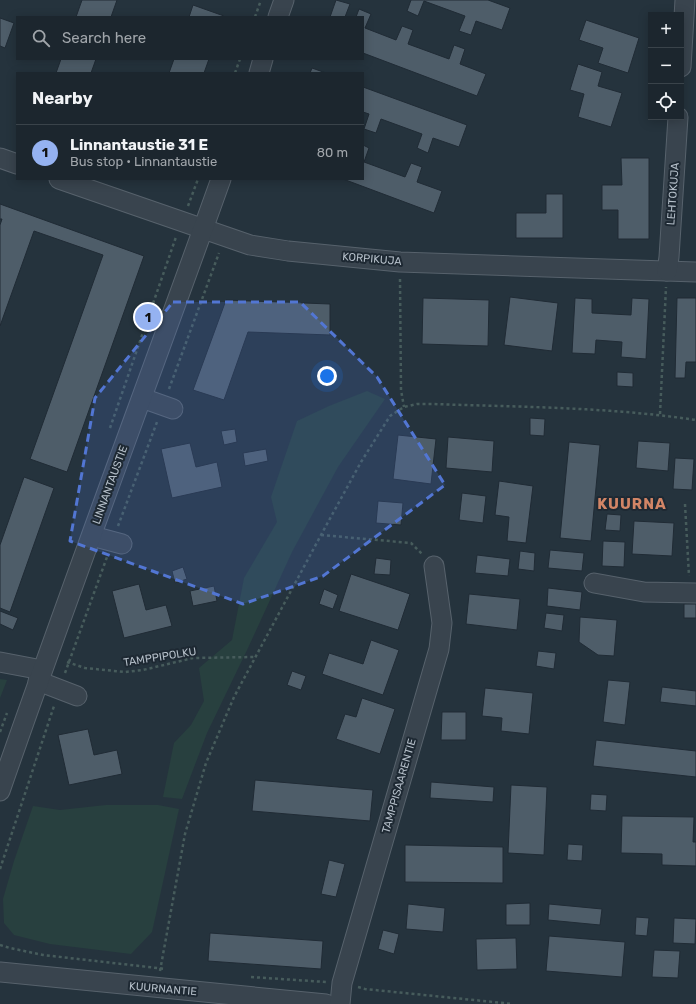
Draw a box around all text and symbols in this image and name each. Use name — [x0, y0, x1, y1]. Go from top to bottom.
map controls — [648, 12, 684, 120]
button: + — [648, 12, 684, 48]
search box — [16, 16, 364, 60]
icon: search — [30, 27, 52, 49]
text: Search here — [62, 29, 146, 47]
button: − — [648, 48, 684, 84]
button: locate — [648, 84, 684, 120]
text: Nearby — [32, 88, 93, 108]
text: Linnantaustie 31 E — [70, 136, 208, 154]
text: 1 — [42, 145, 48, 160]
text: 80 m — [317, 145, 348, 160]
text: Bus stop · Linnantaustie — [70, 154, 217, 169]
street label: LEHTOKUJA — [664, 162, 682, 226]
street label: KORPIKUJA — [342, 250, 403, 268]
pin: 1 — [135, 302, 161, 332]
your location — [317, 366, 337, 386]
street label: LINNANTAUSTIE — [90, 444, 130, 526]
district label: KUURNA — [597, 495, 667, 513]
street label: TAMPPIPOLKU — [123, 645, 197, 669]
street label: TAMPPISAARENTIE — [379, 737, 419, 835]
street label: KUURNANTIE — [129, 980, 198, 998]

